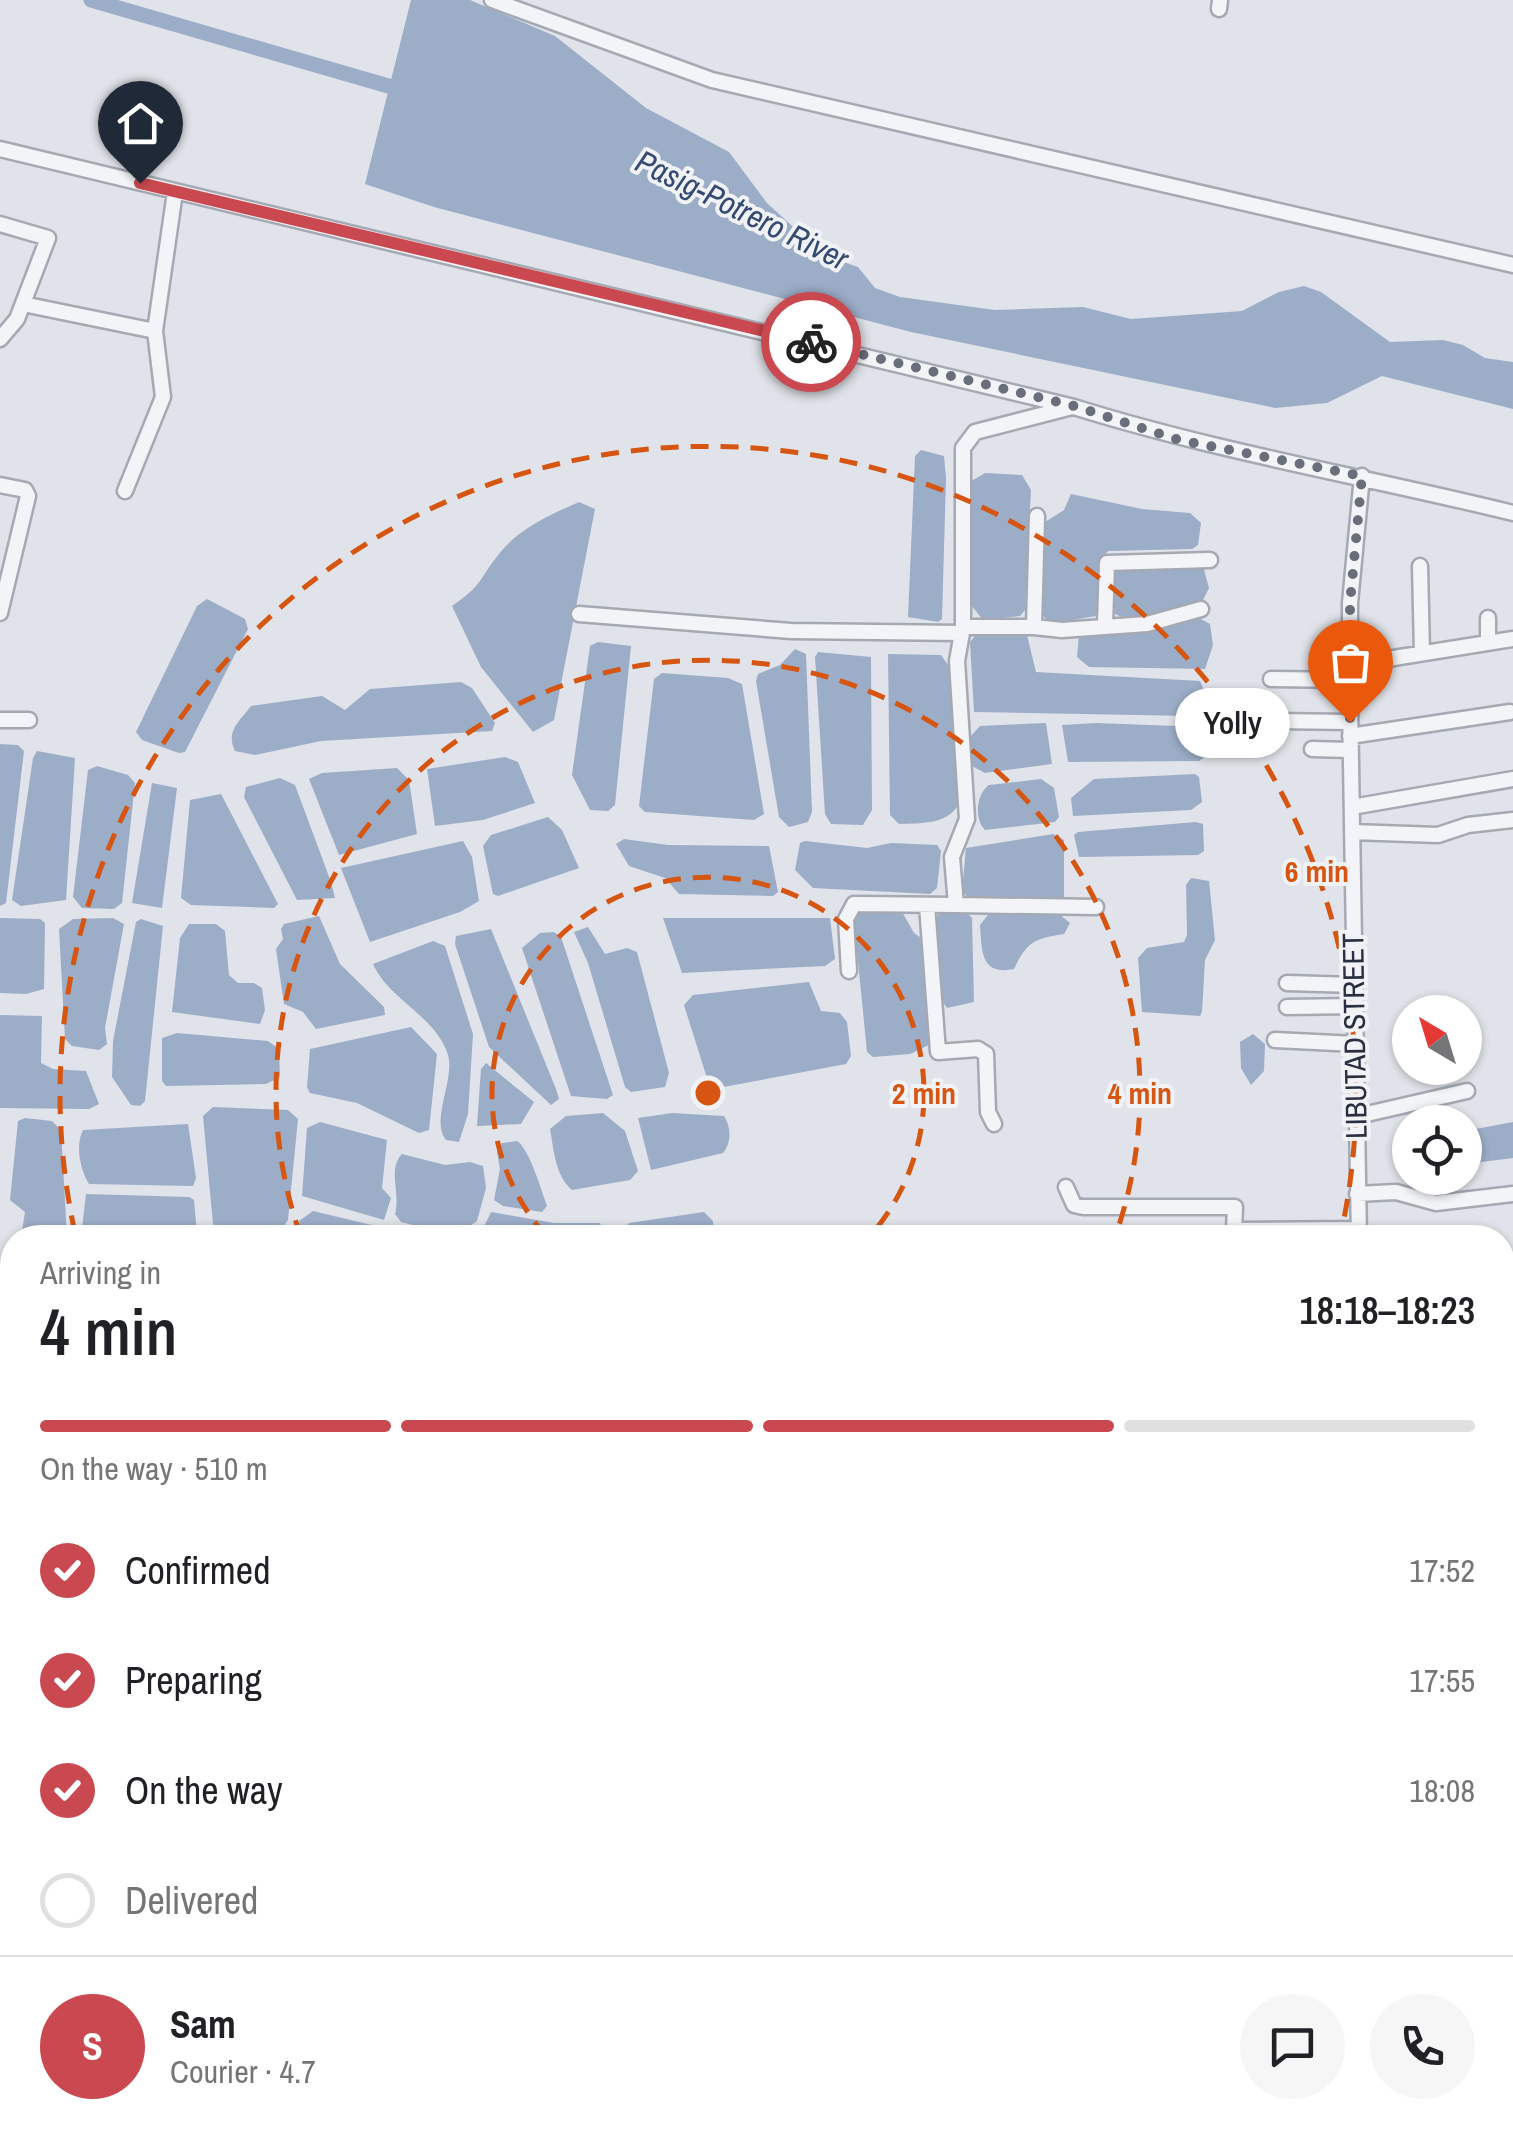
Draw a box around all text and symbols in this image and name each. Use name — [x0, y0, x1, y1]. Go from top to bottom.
pin — [98, 81, 183, 184]
icon: home — [113, 96, 168, 151]
water label: Pasig-Potrero River — [629, 139, 857, 280]
courier — [761, 292, 861, 392]
icon: bike — [784, 315, 839, 370]
pin — [1308, 620, 1393, 723]
icon: bag — [1323, 635, 1378, 690]
callout: Yolly — [1175, 687, 1290, 757]
text: Yolly — [1203, 701, 1262, 744]
text: 6 min — [1285, 851, 1349, 891]
street label: LIBUTAD STREET — [1332, 933, 1376, 1139]
north arrow — [1392, 995, 1482, 1085]
map controls — [1392, 995, 1482, 1195]
text: 2 min — [892, 1073, 956, 1113]
text: 4 min — [1108, 1073, 1172, 1113]
centre of rings — [690, 1075, 726, 1111]
button: locate — [1392, 1105, 1482, 1195]
text: Arriving in — [40, 1251, 161, 1294]
text: 18:18–18:23 — [1299, 1285, 1475, 1336]
text: 4 min — [40, 1288, 177, 1375]
text: On the way · 510 m — [40, 1447, 268, 1490]
icon: check — [40, 1543, 95, 1598]
text: Confirmed — [125, 1545, 270, 1596]
text: 17:52 — [1409, 1549, 1475, 1592]
icon: check — [40, 1653, 95, 1708]
text: Preparing — [125, 1655, 262, 1706]
text: 17:55 — [1409, 1659, 1475, 1702]
icon: check — [40, 1763, 95, 1818]
text: On the way — [125, 1765, 283, 1816]
text: 18:08 — [1409, 1769, 1475, 1812]
text: Delivered — [125, 1875, 258, 1926]
button: chat — [1240, 1994, 1345, 2099]
button: phone — [1370, 1994, 1475, 2099]
text: Sam — [170, 1999, 236, 2050]
text: S — [82, 2021, 103, 2072]
text: Courier · 4.7 — [170, 2050, 316, 2093]

